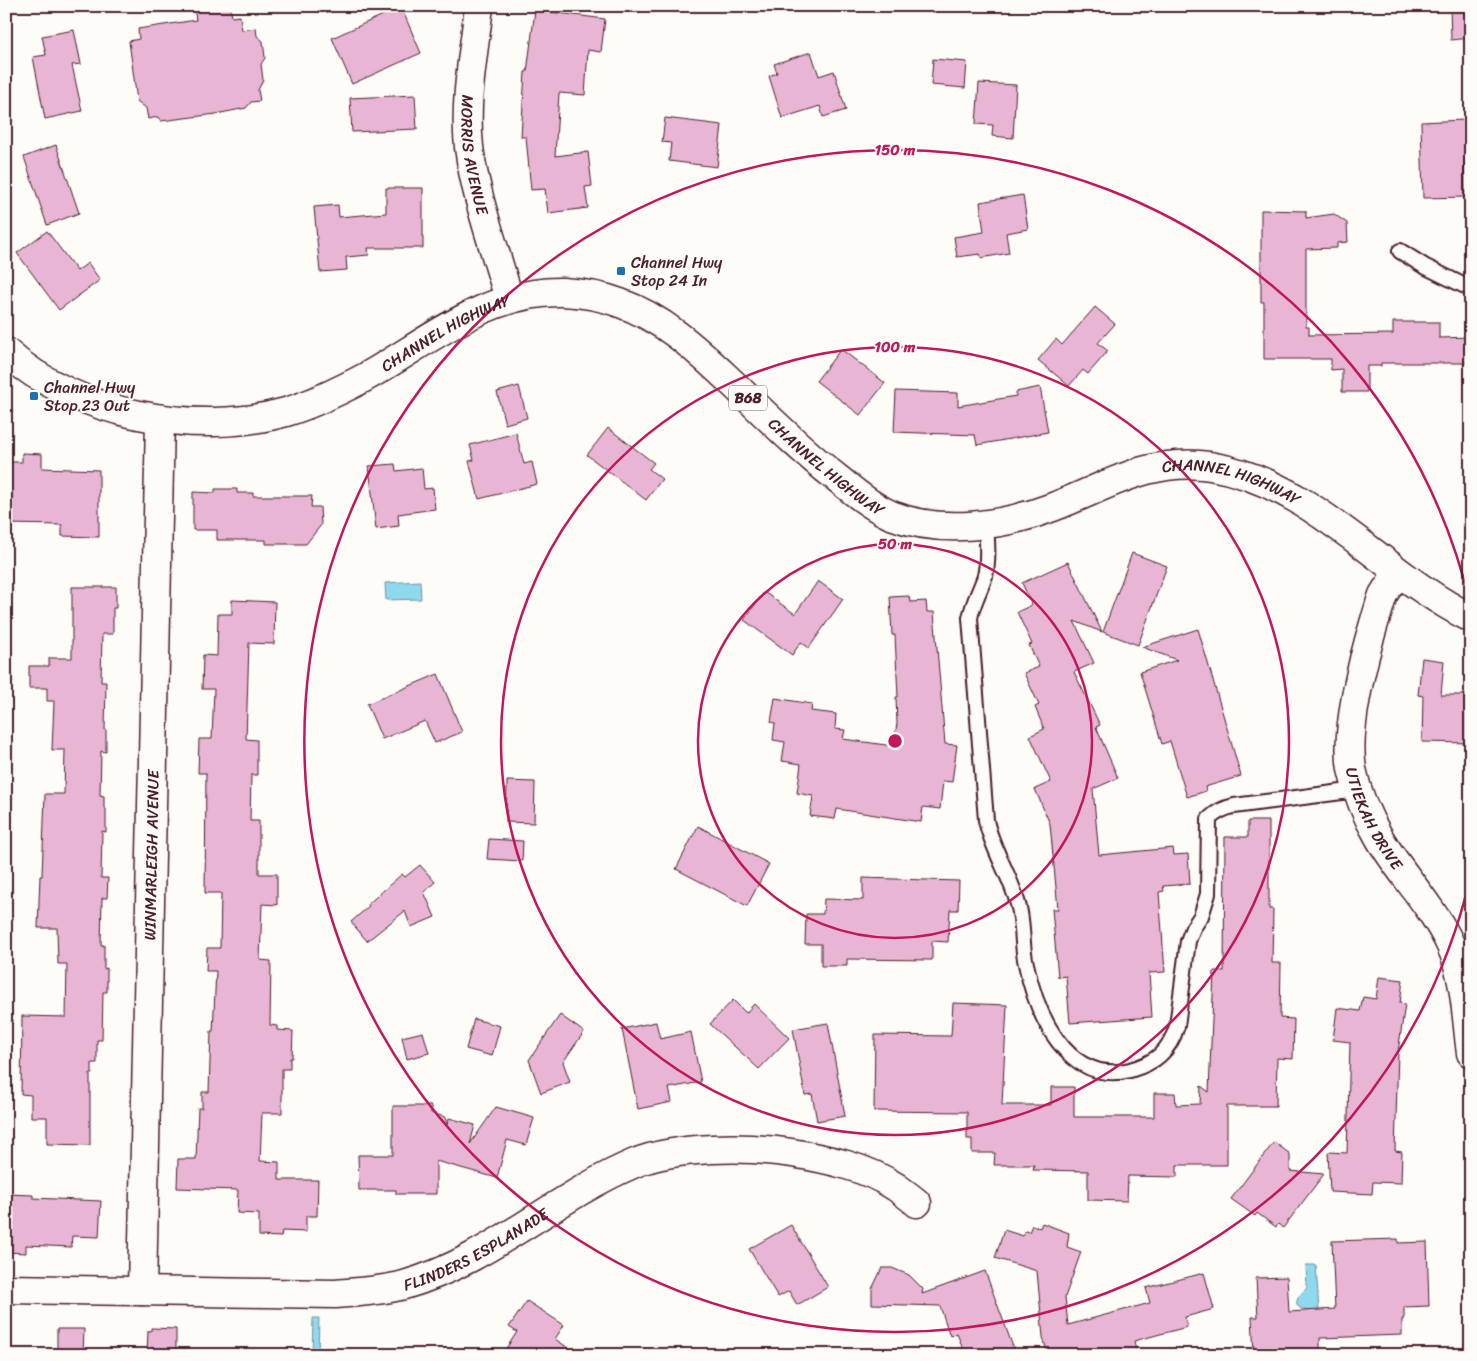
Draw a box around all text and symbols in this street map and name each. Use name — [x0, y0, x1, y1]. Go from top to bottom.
street label: MORRIS AVENUE — [453, 94, 498, 219]
text: 150 m — [875, 137, 916, 163]
place label: Channel Hwy Stop 24 In — [631, 248, 723, 295]
marker: Channel Hwy Stop 24 In — [615, 265, 627, 277]
street label: CHANNEL HIGHWAY — [375, 285, 515, 380]
text: 100 m — [875, 334, 916, 360]
place label: Channel Hwy Stop 23 Out — [44, 373, 136, 420]
road number: B68 — [729, 386, 767, 410]
marker: Channel Hwy Stop 23 Out — [28, 390, 40, 402]
street label: CHANNEL HIGHWAY — [761, 410, 891, 524]
street label: CHANNEL HIGHWAY — [1160, 450, 1307, 513]
text: 50 m — [878, 531, 913, 557]
centre of rings — [886, 732, 904, 750]
street label: UTIEKAH DRIVE — [1337, 764, 1412, 877]
street label: WINMARLEIGH AVENUE — [135, 768, 167, 941]
street label: FLINDERS ESPLANADE — [400, 1199, 555, 1299]

